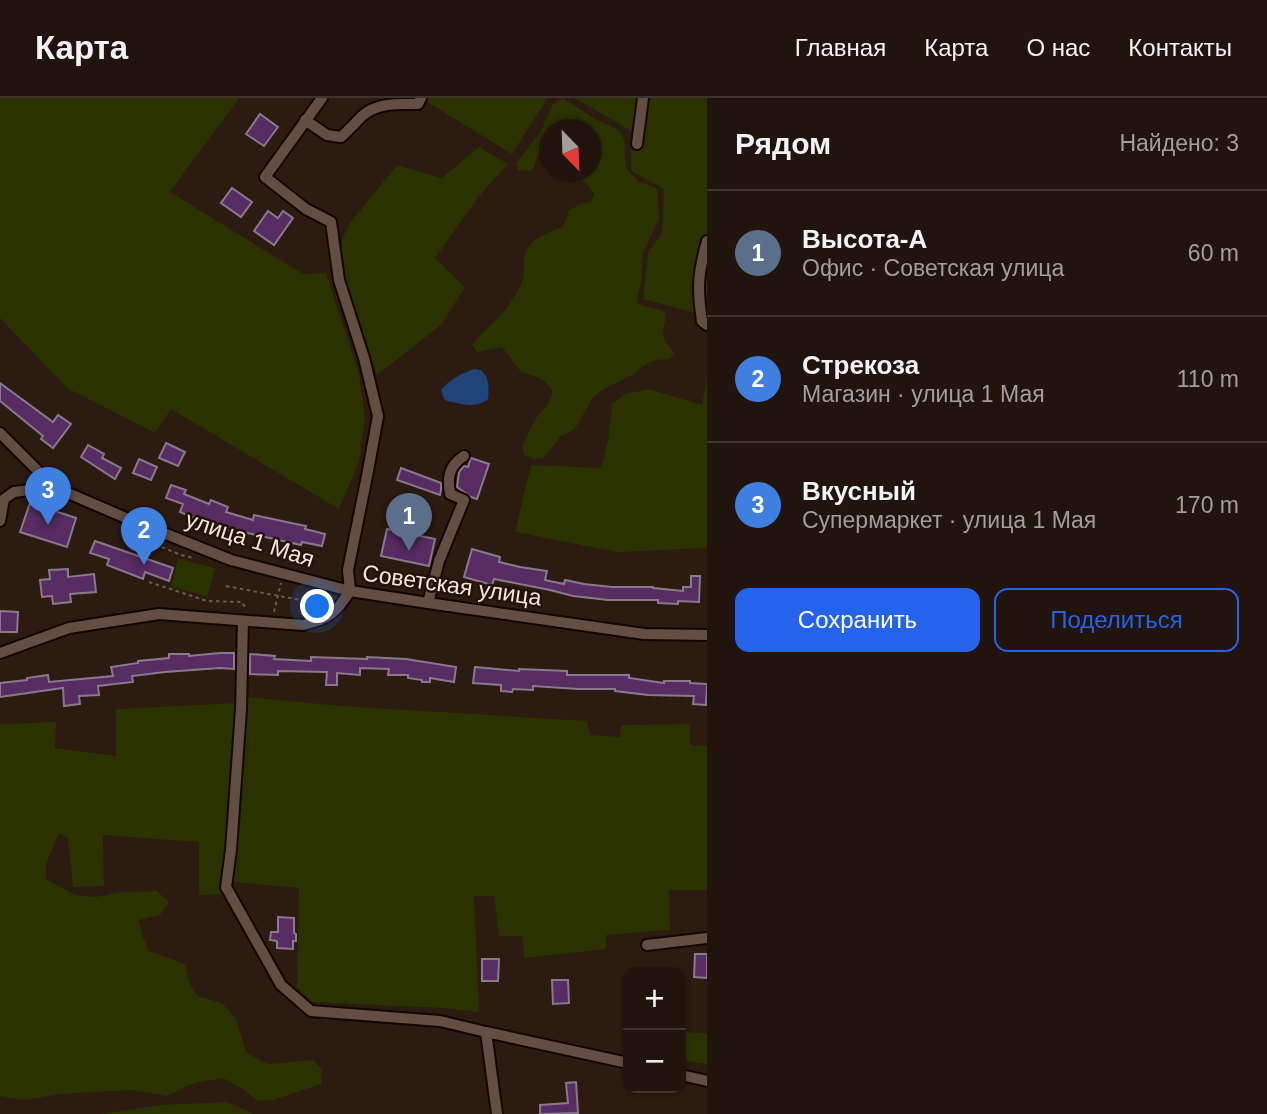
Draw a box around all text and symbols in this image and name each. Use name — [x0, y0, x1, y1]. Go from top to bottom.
text: Карта — [35, 29, 128, 66]
text: Главная — [795, 34, 886, 61]
text: Карта — [924, 34, 988, 61]
text: О нас — [1026, 34, 1090, 61]
text: Контакты — [1128, 34, 1232, 61]
north arrow — [539, 119, 602, 182]
text: Рядом — [735, 127, 831, 160]
text: Найдено: 3 — [1119, 130, 1239, 156]
text: Высота-А — [802, 224, 927, 254]
text: 1 — [752, 240, 764, 266]
text: 60 m — [1188, 240, 1239, 266]
text: Офис · Советская улица — [802, 255, 1064, 281]
text: Стрекоза — [802, 350, 919, 380]
text: 2 — [752, 366, 764, 392]
text: 110 m — [1177, 366, 1239, 392]
text: Магазин · улица 1 Мая — [802, 381, 1045, 407]
pin: 3 — [25, 467, 71, 525]
text: Вкусный — [802, 476, 916, 506]
text: 3 — [752, 492, 764, 518]
text: 170 m — [1175, 492, 1239, 518]
pin: 1 — [386, 493, 432, 551]
street label: улица 1 Мая — [183, 506, 317, 572]
pin: 2 — [121, 507, 167, 565]
text: Супермаркет · улица 1 Мая — [802, 507, 1096, 533]
street label: Советская улица — [361, 560, 543, 610]
button: Сохранить — [735, 588, 980, 652]
button: Поделиться — [994, 588, 1239, 652]
your location — [300, 589, 334, 623]
map controls — [623, 967, 686, 1093]
button: + — [623, 967, 686, 1030]
button: − — [623, 1030, 686, 1093]

